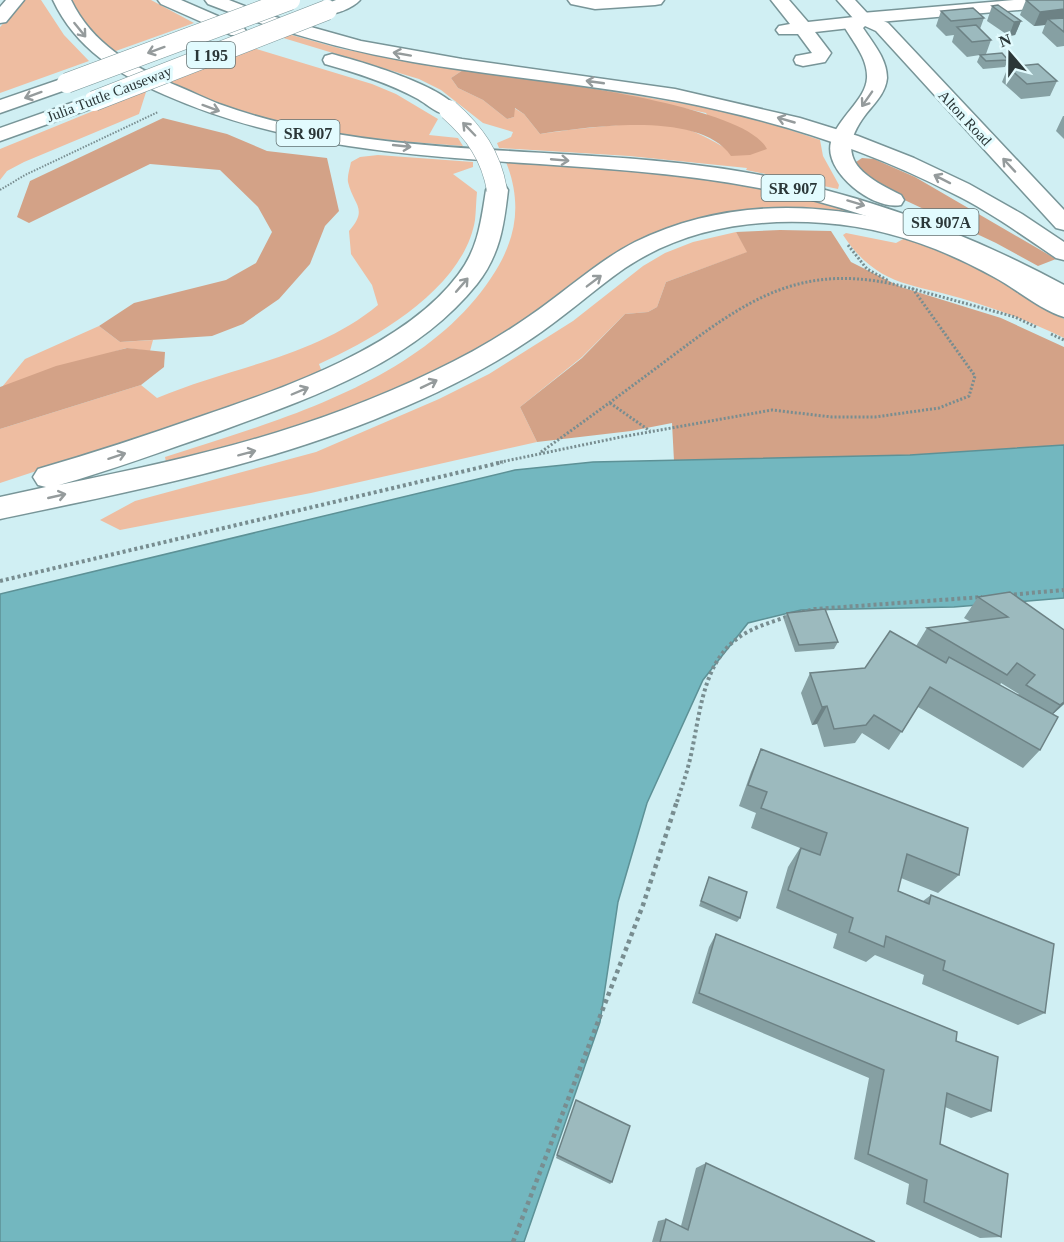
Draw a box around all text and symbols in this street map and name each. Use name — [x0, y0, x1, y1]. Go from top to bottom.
one-way arrow — [74, 22, 87, 38]
north arrow — [980, 24, 1040, 84]
text: N — [997, 30, 1014, 50]
road number: I 195 — [187, 42, 235, 68]
one-way arrow — [148, 45, 166, 56]
one-way arrow — [393, 49, 412, 60]
street label: Julia Tuttle Causeway — [44, 63, 174, 125]
one-way arrow — [586, 77, 605, 88]
street label: Alton Road — [935, 87, 995, 149]
one-way arrow — [24, 90, 43, 101]
one-way arrow — [861, 90, 873, 106]
one-way arrow — [201, 104, 220, 115]
one-way arrow — [777, 114, 796, 125]
road number: SR 907 — [276, 120, 340, 146]
one-way arrow — [461, 121, 476, 136]
one-way arrow — [391, 141, 411, 152]
one-way arrow — [550, 155, 570, 166]
one-way arrow — [1002, 158, 1016, 173]
one-way arrow — [934, 173, 952, 184]
road number: SR 907 — [762, 175, 824, 201]
one-way arrow — [846, 198, 865, 209]
road number: SR 907A — [904, 209, 978, 235]
one-way arrow — [586, 274, 602, 287]
one-way arrow — [455, 278, 469, 293]
one-way arrow — [420, 378, 438, 389]
one-way arrow — [291, 385, 309, 396]
one-way arrow — [237, 446, 256, 458]
one-way arrow — [107, 450, 126, 461]
one-way arrow — [47, 489, 66, 501]

